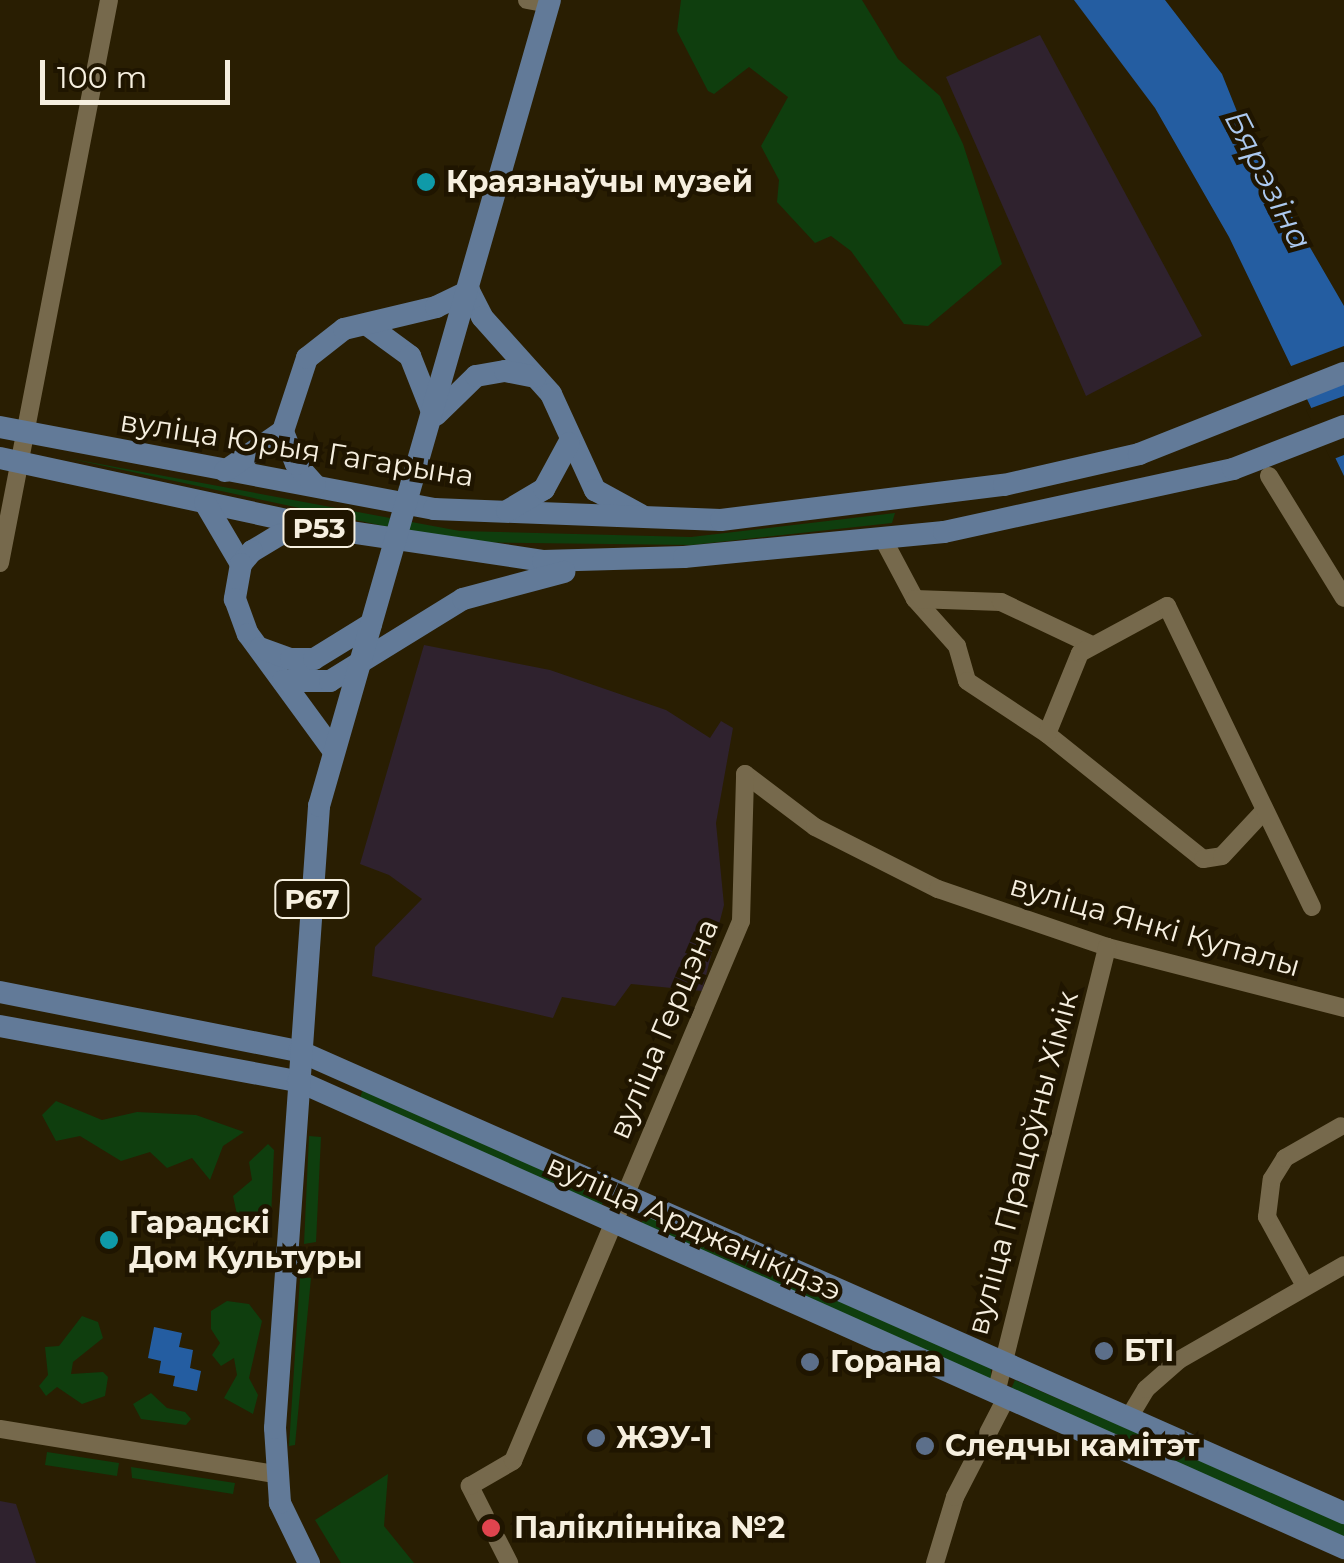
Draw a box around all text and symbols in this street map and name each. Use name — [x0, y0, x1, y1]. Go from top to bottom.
scale bar — [45, 40, 235, 102]
text: 100 m — [57, 59, 147, 96]
water label: Бярэзіна — [1216, 104, 1320, 256]
place label: Краязнаўчы музей — [446, 164, 753, 200]
marker: Краязнаўчы музей — [415, 171, 437, 193]
street label: вуліца Юрыя Гагарына — [118, 403, 476, 495]
road number: Р53 — [282, 505, 356, 551]
street label: вуліца Янкі Купалы — [1006, 867, 1304, 985]
road number: Р67 — [272, 876, 352, 922]
street label: вуліца Герцэна — [601, 914, 727, 1144]
street label: вуліца Працоўны Хімік — [960, 987, 1086, 1339]
street label: вуліца Арджанікідзэ — [541, 1147, 847, 1309]
place label: Гарадскі Дом Культуры — [129, 1205, 362, 1276]
marker: Гарадскі Дом Культуры — [98, 1229, 120, 1251]
place label: БТІ — [1124, 1333, 1174, 1369]
marker: БТІ — [1093, 1340, 1115, 1362]
place label: Горана — [830, 1344, 942, 1380]
marker: Горана — [799, 1351, 821, 1373]
place label: ЖЭУ-1 — [616, 1420, 712, 1456]
marker: ЖЭУ-1 — [585, 1427, 607, 1449]
place label: Следчы камітэт — [945, 1428, 1200, 1464]
marker: Следчы камітэт — [914, 1435, 936, 1457]
place label: Паліклінніка №2 — [514, 1510, 785, 1546]
marker: Паліклінніка №2 — [478, 1515, 504, 1541]

